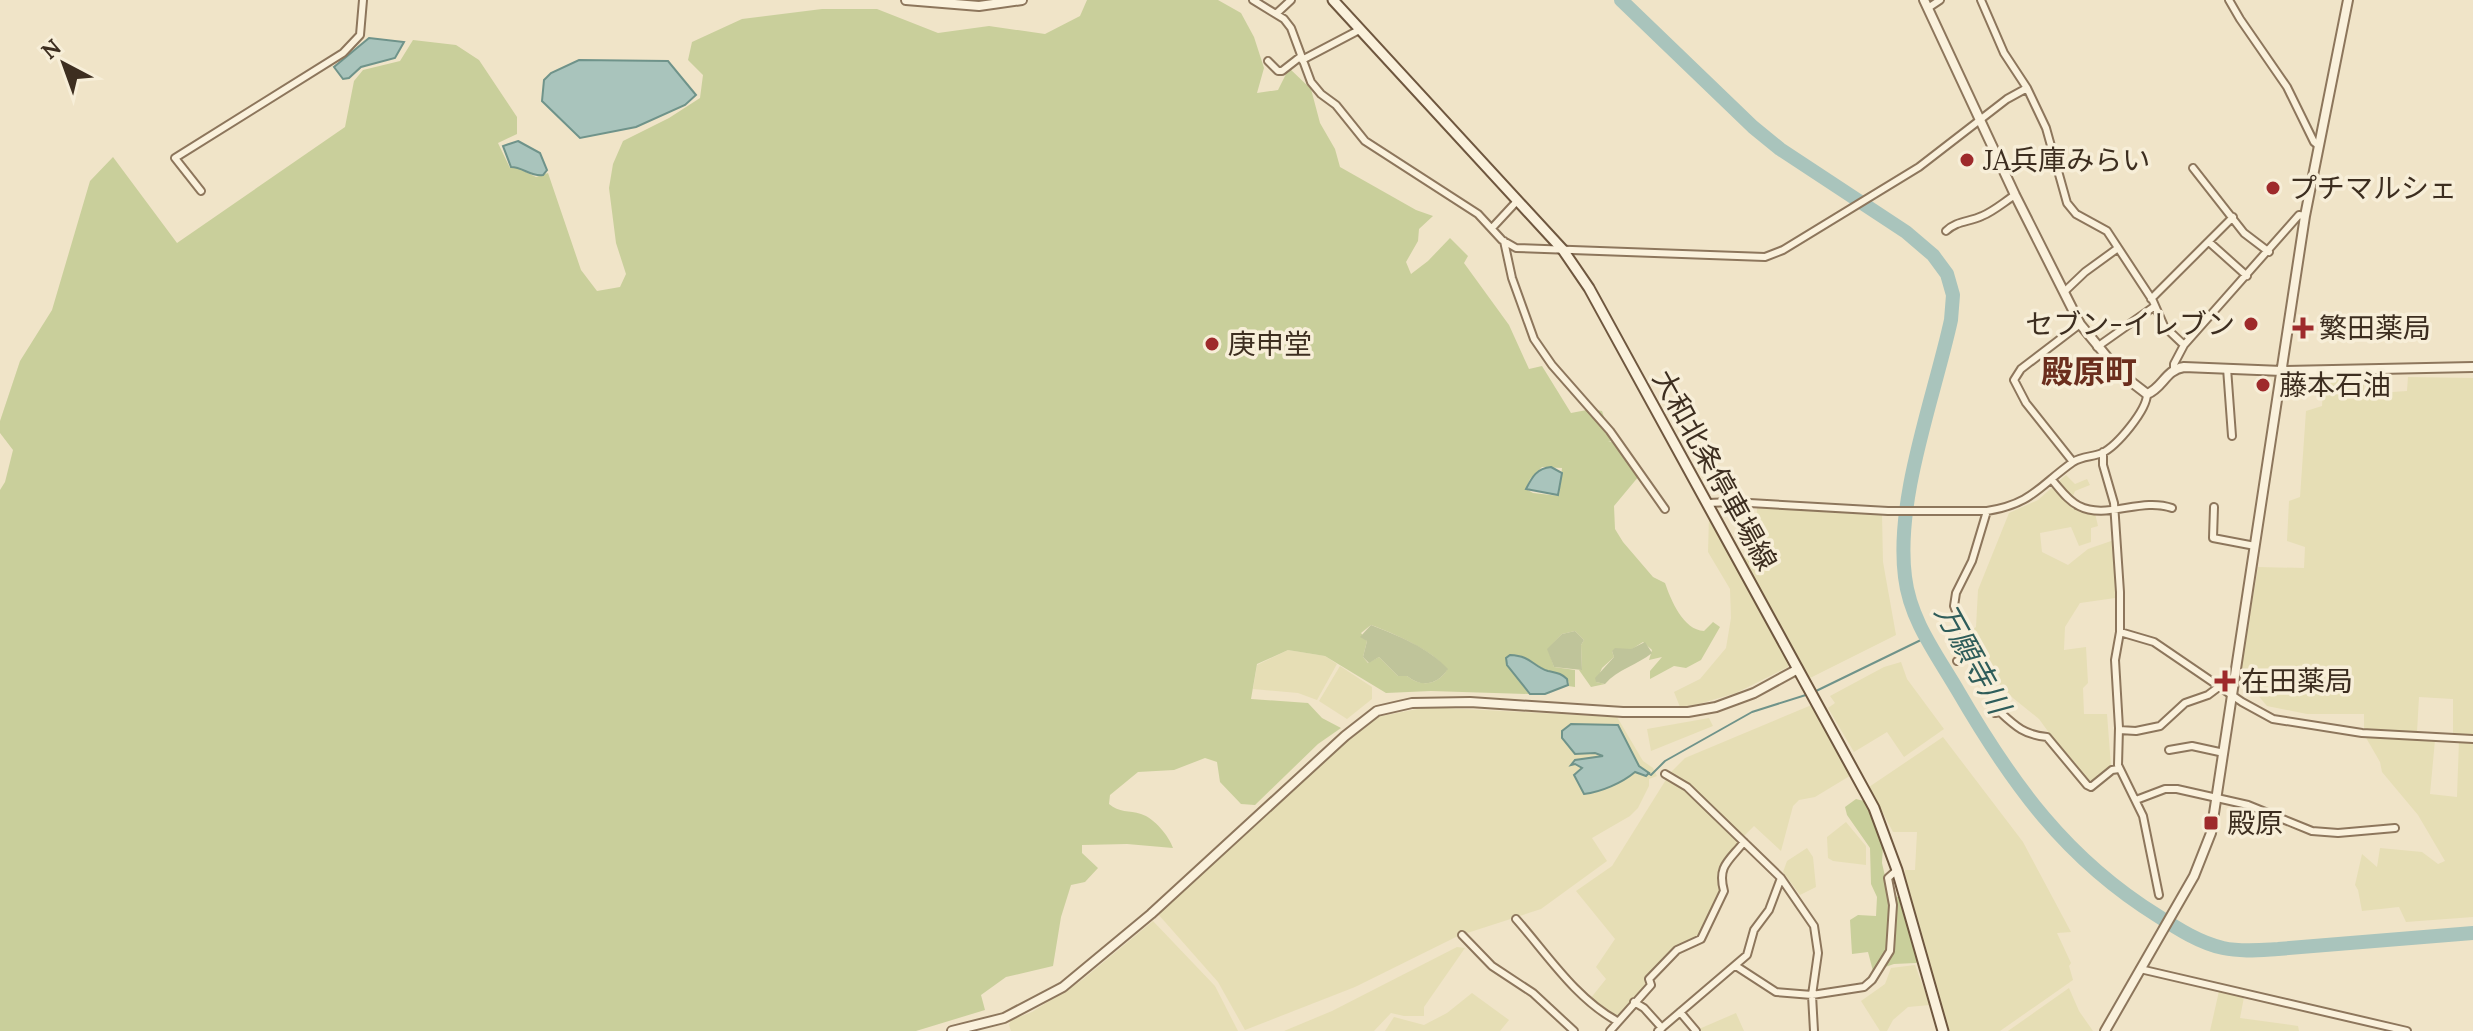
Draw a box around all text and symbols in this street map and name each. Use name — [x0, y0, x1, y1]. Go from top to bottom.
north arrow — [24, 24, 104, 104]
text: N — [35, 33, 66, 65]
place label: JA兵庫みらい — [1982, 142, 2150, 178]
marker: JA兵庫みらい — [1958, 151, 1976, 169]
place label: プチマルシェ — [2289, 170, 2457, 206]
marker: プチマルシェ — [2264, 179, 2282, 197]
place label: セブン-イレブン — [2025, 306, 2235, 342]
place label: 繁田薬局 — [2319, 310, 2431, 346]
marker: セブン-イレブン — [2242, 315, 2260, 333]
marker: 繁田薬局 — [2294, 319, 2312, 337]
place label: 庚申堂 — [1228, 326, 1312, 362]
marker: 庚申堂 — [1203, 335, 1221, 353]
district label: 殿原町 — [2041, 351, 2137, 392]
street label: 大和北条停車場線 — [1645, 363, 1785, 577]
place label: 藤本石油 — [2279, 367, 2391, 403]
marker: 藤本石油 — [2254, 376, 2272, 394]
water label: 万願寺川 — [1927, 597, 2020, 723]
place label: 在田薬局 — [2241, 663, 2353, 699]
marker: 在田薬局 — [2216, 672, 2234, 690]
place label: 殿原 — [2227, 805, 2283, 841]
marker: 殿原 — [2202, 814, 2220, 832]

